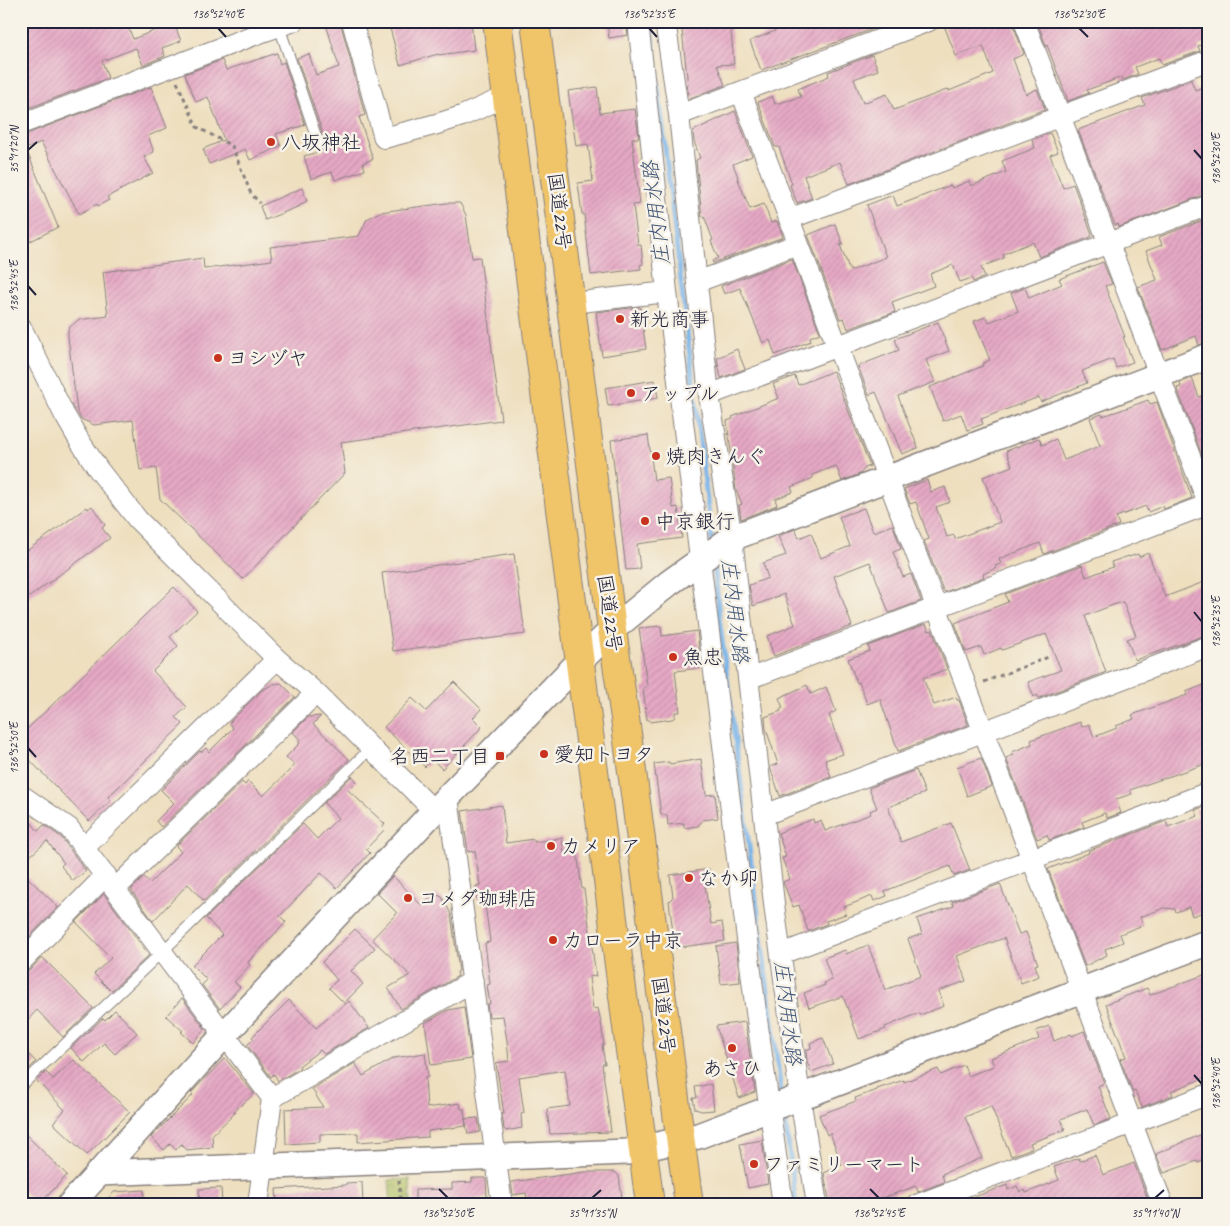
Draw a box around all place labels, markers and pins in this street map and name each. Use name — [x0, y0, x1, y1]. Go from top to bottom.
place label: 八坂神社 — [281, 130, 361, 155]
marker: 八坂神社 — [265, 136, 277, 148]
place label: 新光商事 — [630, 307, 710, 332]
marker: 新光商事 — [614, 313, 626, 325]
place label: ヨシヅヤ — [228, 346, 308, 371]
marker: ヨシヅヤ — [212, 352, 224, 364]
place label: アップル — [641, 381, 720, 406]
marker: アップル — [625, 387, 637, 399]
place label: 焼肉きんぐ — [666, 444, 766, 469]
marker: 焼肉きんぐ — [650, 450, 662, 462]
place label: 中京銀行 — [655, 509, 735, 534]
marker: 中京銀行 — [639, 515, 651, 527]
place label: 魚忠 — [683, 645, 723, 670]
marker: 魚忠 — [667, 651, 679, 663]
place label: 愛知トヨタ — [554, 742, 654, 767]
place label: 名西二丁目 — [390, 744, 490, 769]
marker: 愛知トヨタ — [538, 748, 550, 760]
marker: 名西二丁目 — [494, 750, 506, 762]
place label: カメリア — [561, 834, 641, 859]
marker: カメリア — [545, 840, 557, 852]
place label: なか卯 — [699, 866, 759, 891]
marker: なか卯 — [683, 872, 695, 884]
place label: コメダ珈琲店 — [418, 886, 538, 911]
marker: コメダ珈琲店 — [402, 892, 414, 904]
place label: カローラ中京 — [563, 928, 683, 953]
marker: カローラ中京 — [547, 934, 559, 946]
marker: あさひ — [726, 1042, 738, 1054]
place label: あさひ — [703, 1056, 761, 1081]
place label: ファミリーマート — [764, 1152, 924, 1177]
marker: ファミリーマート — [748, 1158, 760, 1170]

